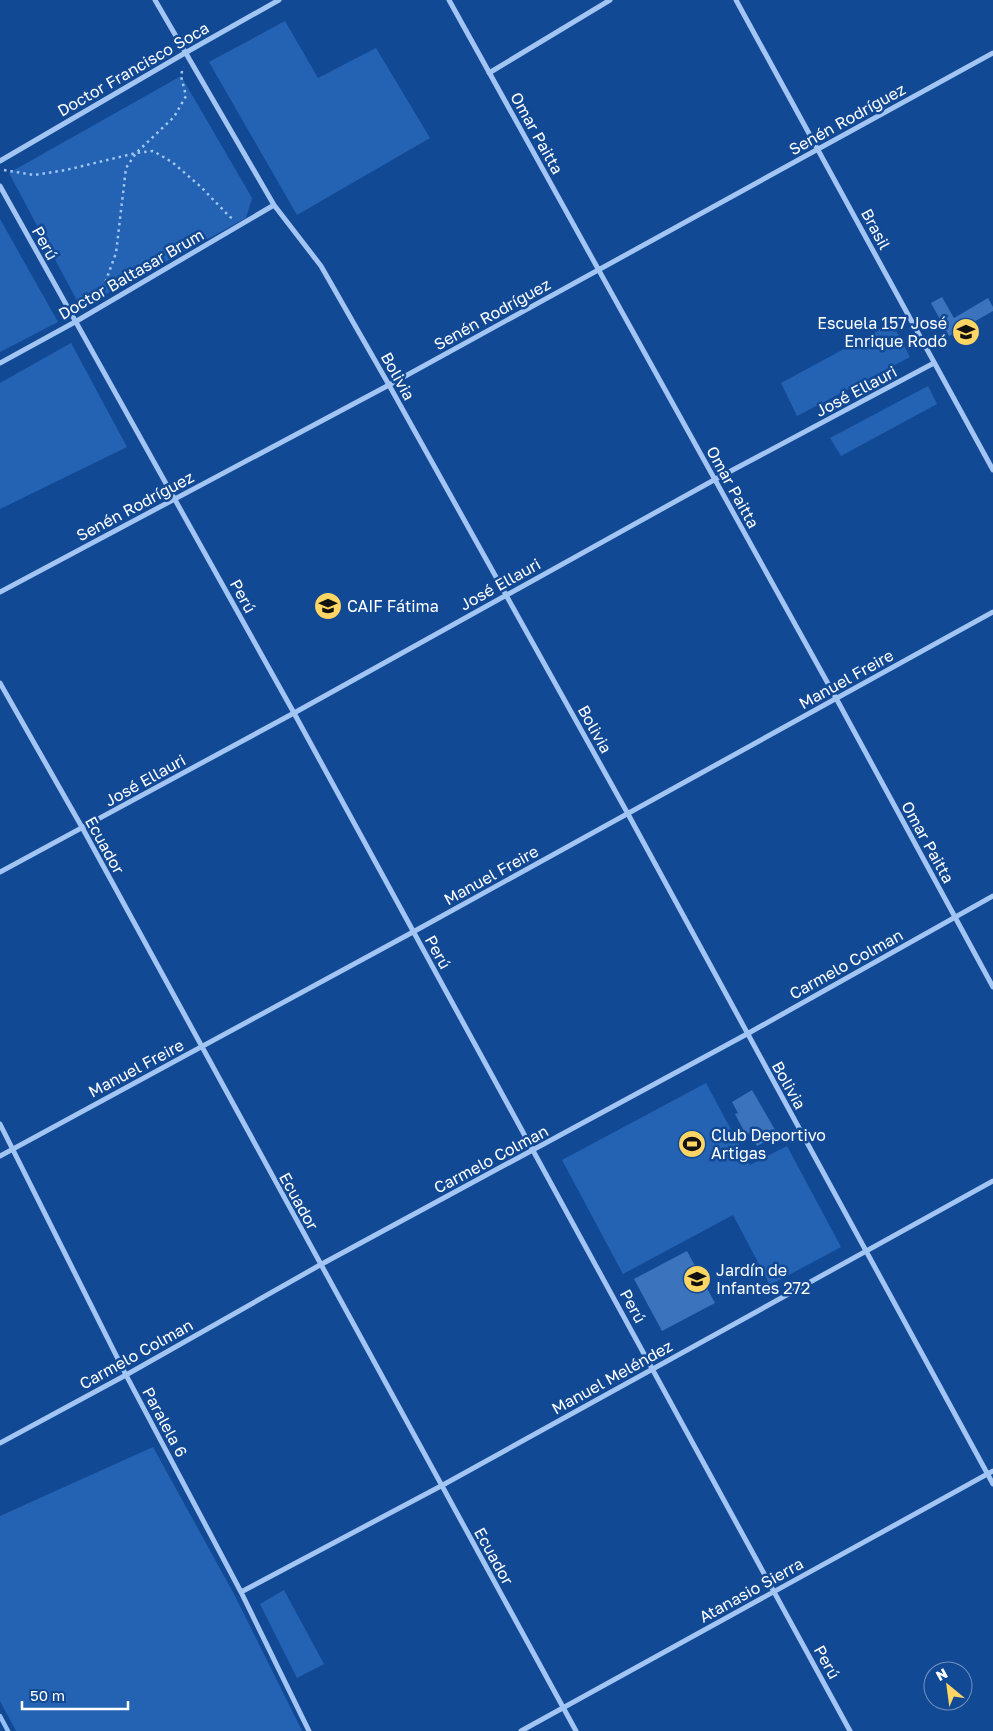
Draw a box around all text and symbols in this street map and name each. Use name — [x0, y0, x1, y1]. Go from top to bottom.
street label: Doctor Francisco Soca — [54, 17, 212, 121]
street label: Senén Rodríguez — [785, 79, 909, 159]
street label: Omar Paitta — [506, 89, 568, 177]
street label: Brasil — [857, 205, 895, 253]
street label: Perú — [28, 223, 62, 263]
street label: Doctor Baltasar Brum — [55, 224, 207, 324]
street label: Senén Rodríguez — [430, 274, 554, 354]
place label: Escuela 157 José Enrique Rodó — [817, 313, 947, 351]
school or university icon: Escuela 157 José Enrique Rodó — [951, 317, 981, 347]
street label: Bolivia — [377, 348, 419, 404]
street label: José Ellauri — [812, 361, 900, 421]
street label: Omar Paitta — [702, 443, 764, 531]
street label: Senén Rodríguez — [73, 467, 197, 545]
street label: José Ellauri — [456, 554, 544, 614]
street label: Perú — [226, 576, 260, 616]
school or university icon: CAIF Fátima — [313, 591, 343, 621]
place label: CAIF Fátima — [347, 596, 439, 616]
street label: Manuel Freire — [795, 645, 897, 713]
street label: Bolivia — [574, 701, 616, 757]
street label: José Ellauri — [101, 750, 189, 810]
street label: Omar Paitta — [897, 798, 959, 886]
street label: Ecuador — [81, 813, 129, 877]
street label: Manuel Freire — [440, 841, 542, 909]
street label: Carmelo Colman — [786, 925, 906, 1003]
street label: Perú — [421, 932, 455, 972]
street label: Manuel Freire — [85, 1034, 187, 1102]
street label: Bolivia — [768, 1057, 810, 1113]
street label: Carmelo Colman — [430, 1120, 552, 1198]
place label: Club Deportivo Artigas — [711, 1125, 826, 1163]
sports icon: Club Deportivo Artigas — [677, 1129, 707, 1159]
street label: Ecuador — [275, 1169, 323, 1233]
place label: Jardín de Infantes 272 — [716, 1260, 810, 1298]
school or university icon: Jardín de Infantes 272 — [682, 1264, 712, 1294]
street label: Perú — [616, 1286, 650, 1326]
street label: Carmelo Colman — [76, 1315, 196, 1393]
street label: Manuel Meléndez — [548, 1335, 676, 1419]
street label: Paralela 6 — [138, 1384, 192, 1460]
street label: Ecuador — [470, 1524, 518, 1588]
street label: Atanasio Sierra — [695, 1553, 807, 1627]
street label: Perú — [810, 1642, 844, 1682]
north arrow — [923, 1661, 973, 1711]
text: N — [933, 1664, 950, 1684]
scale bar — [22, 1678, 129, 1710]
text: 50 m — [30, 1686, 65, 1704]

